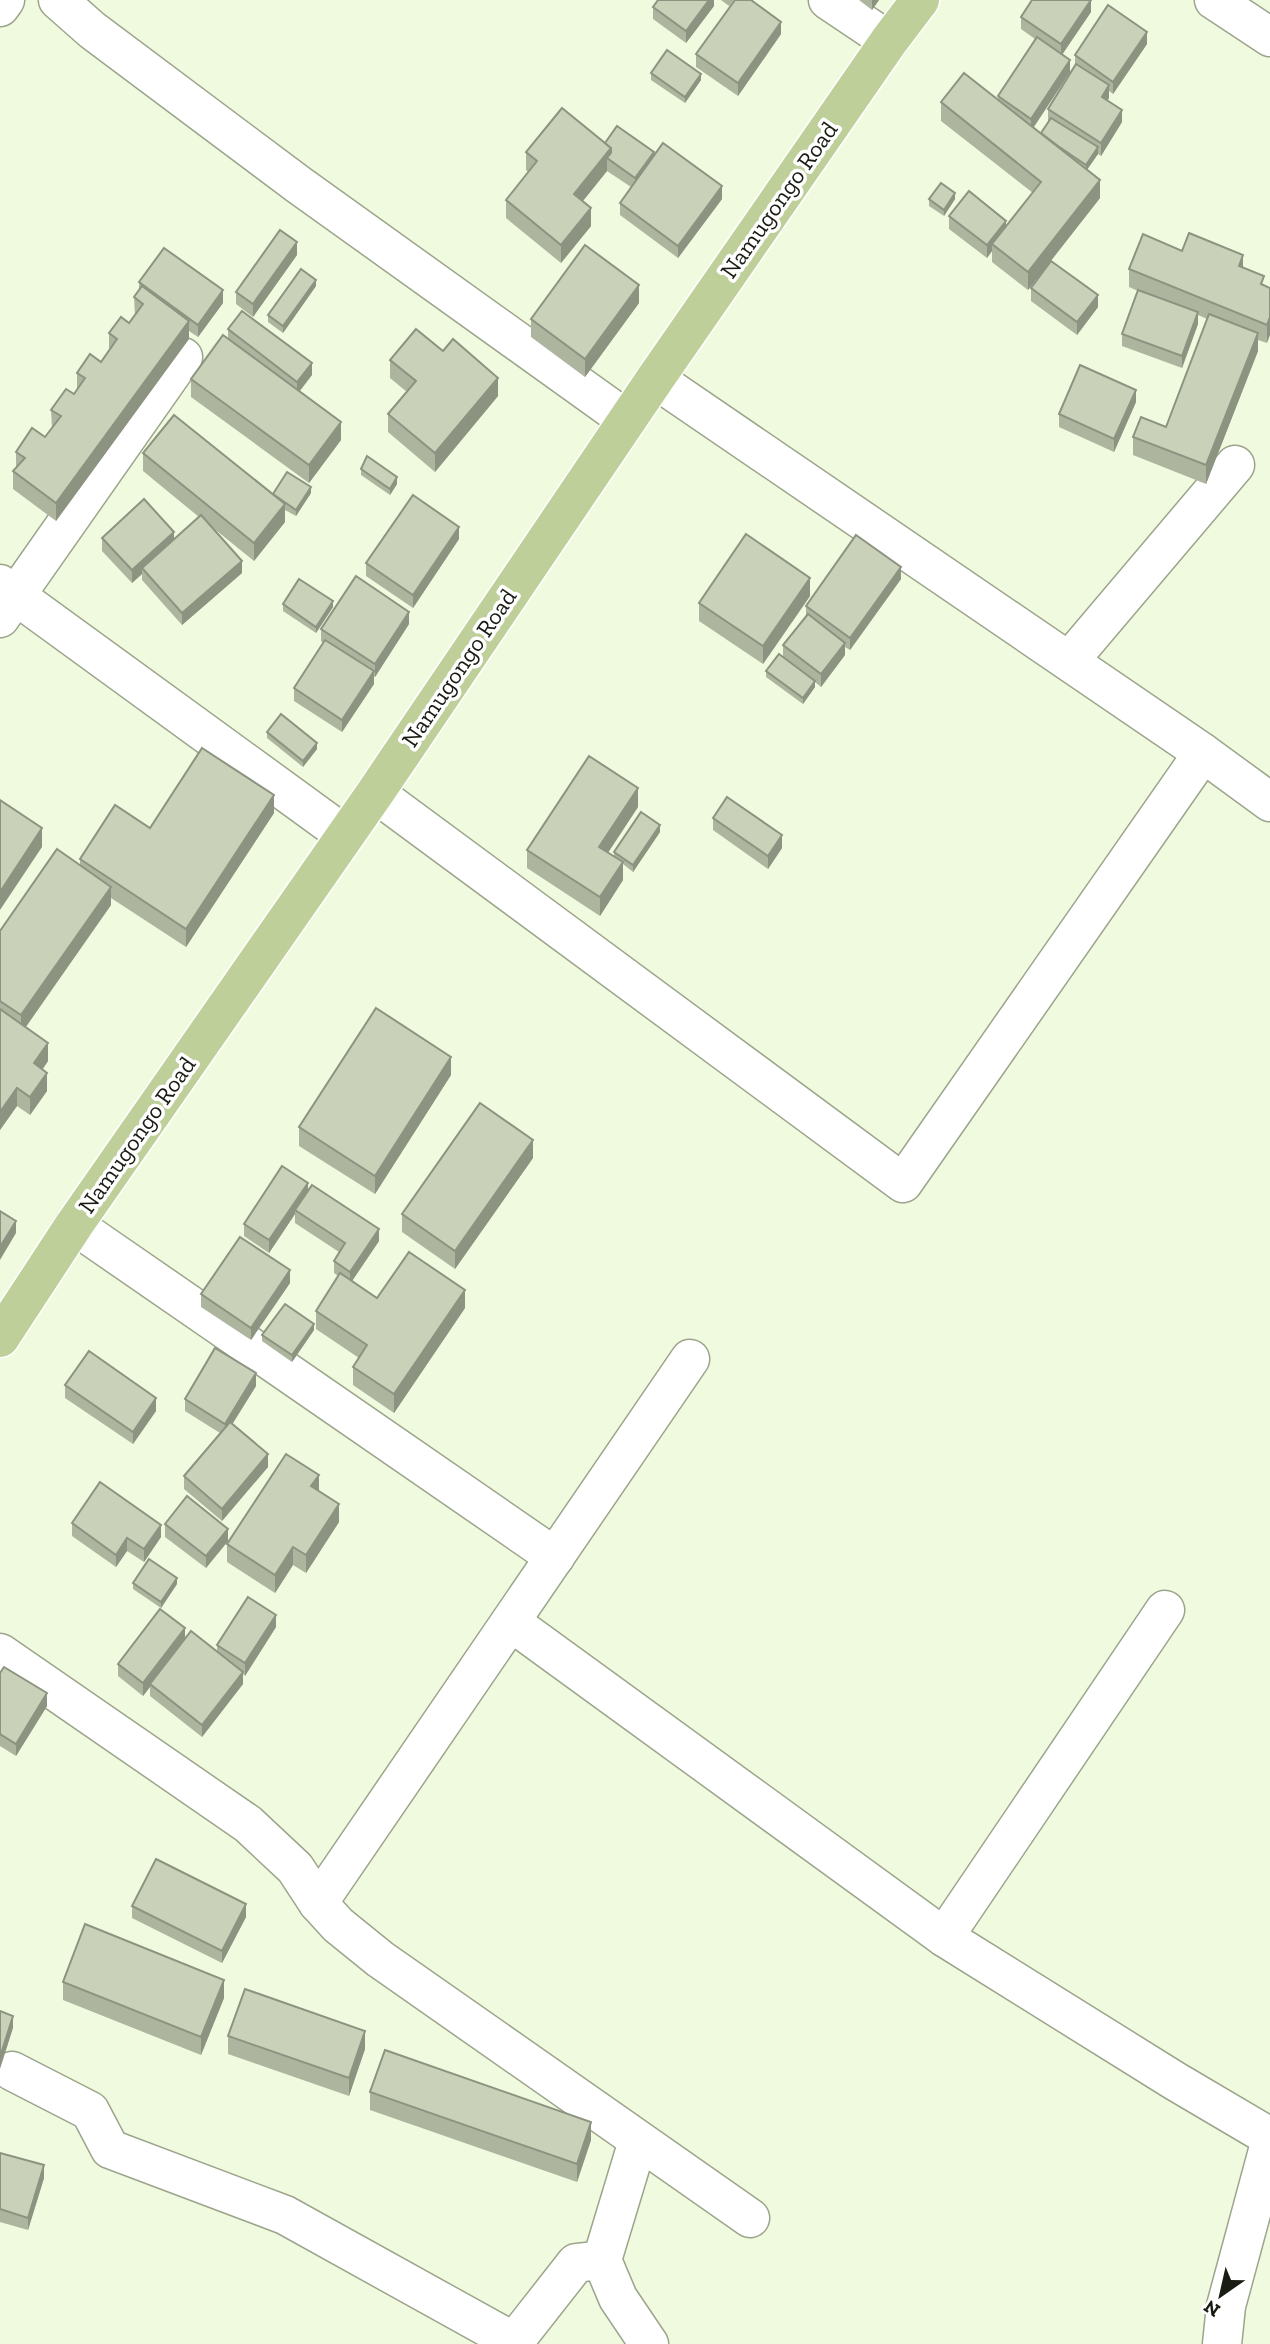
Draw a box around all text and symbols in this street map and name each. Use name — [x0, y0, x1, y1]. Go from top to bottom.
street label: Namugongo Road — [714, 116, 843, 284]
street label: Namugongo Road — [395, 583, 522, 752]
street label: Namugongo Road — [72, 1051, 201, 1219]
north arrow — [1186, 2260, 1256, 2330]
text: N — [1199, 2295, 1224, 2322]

